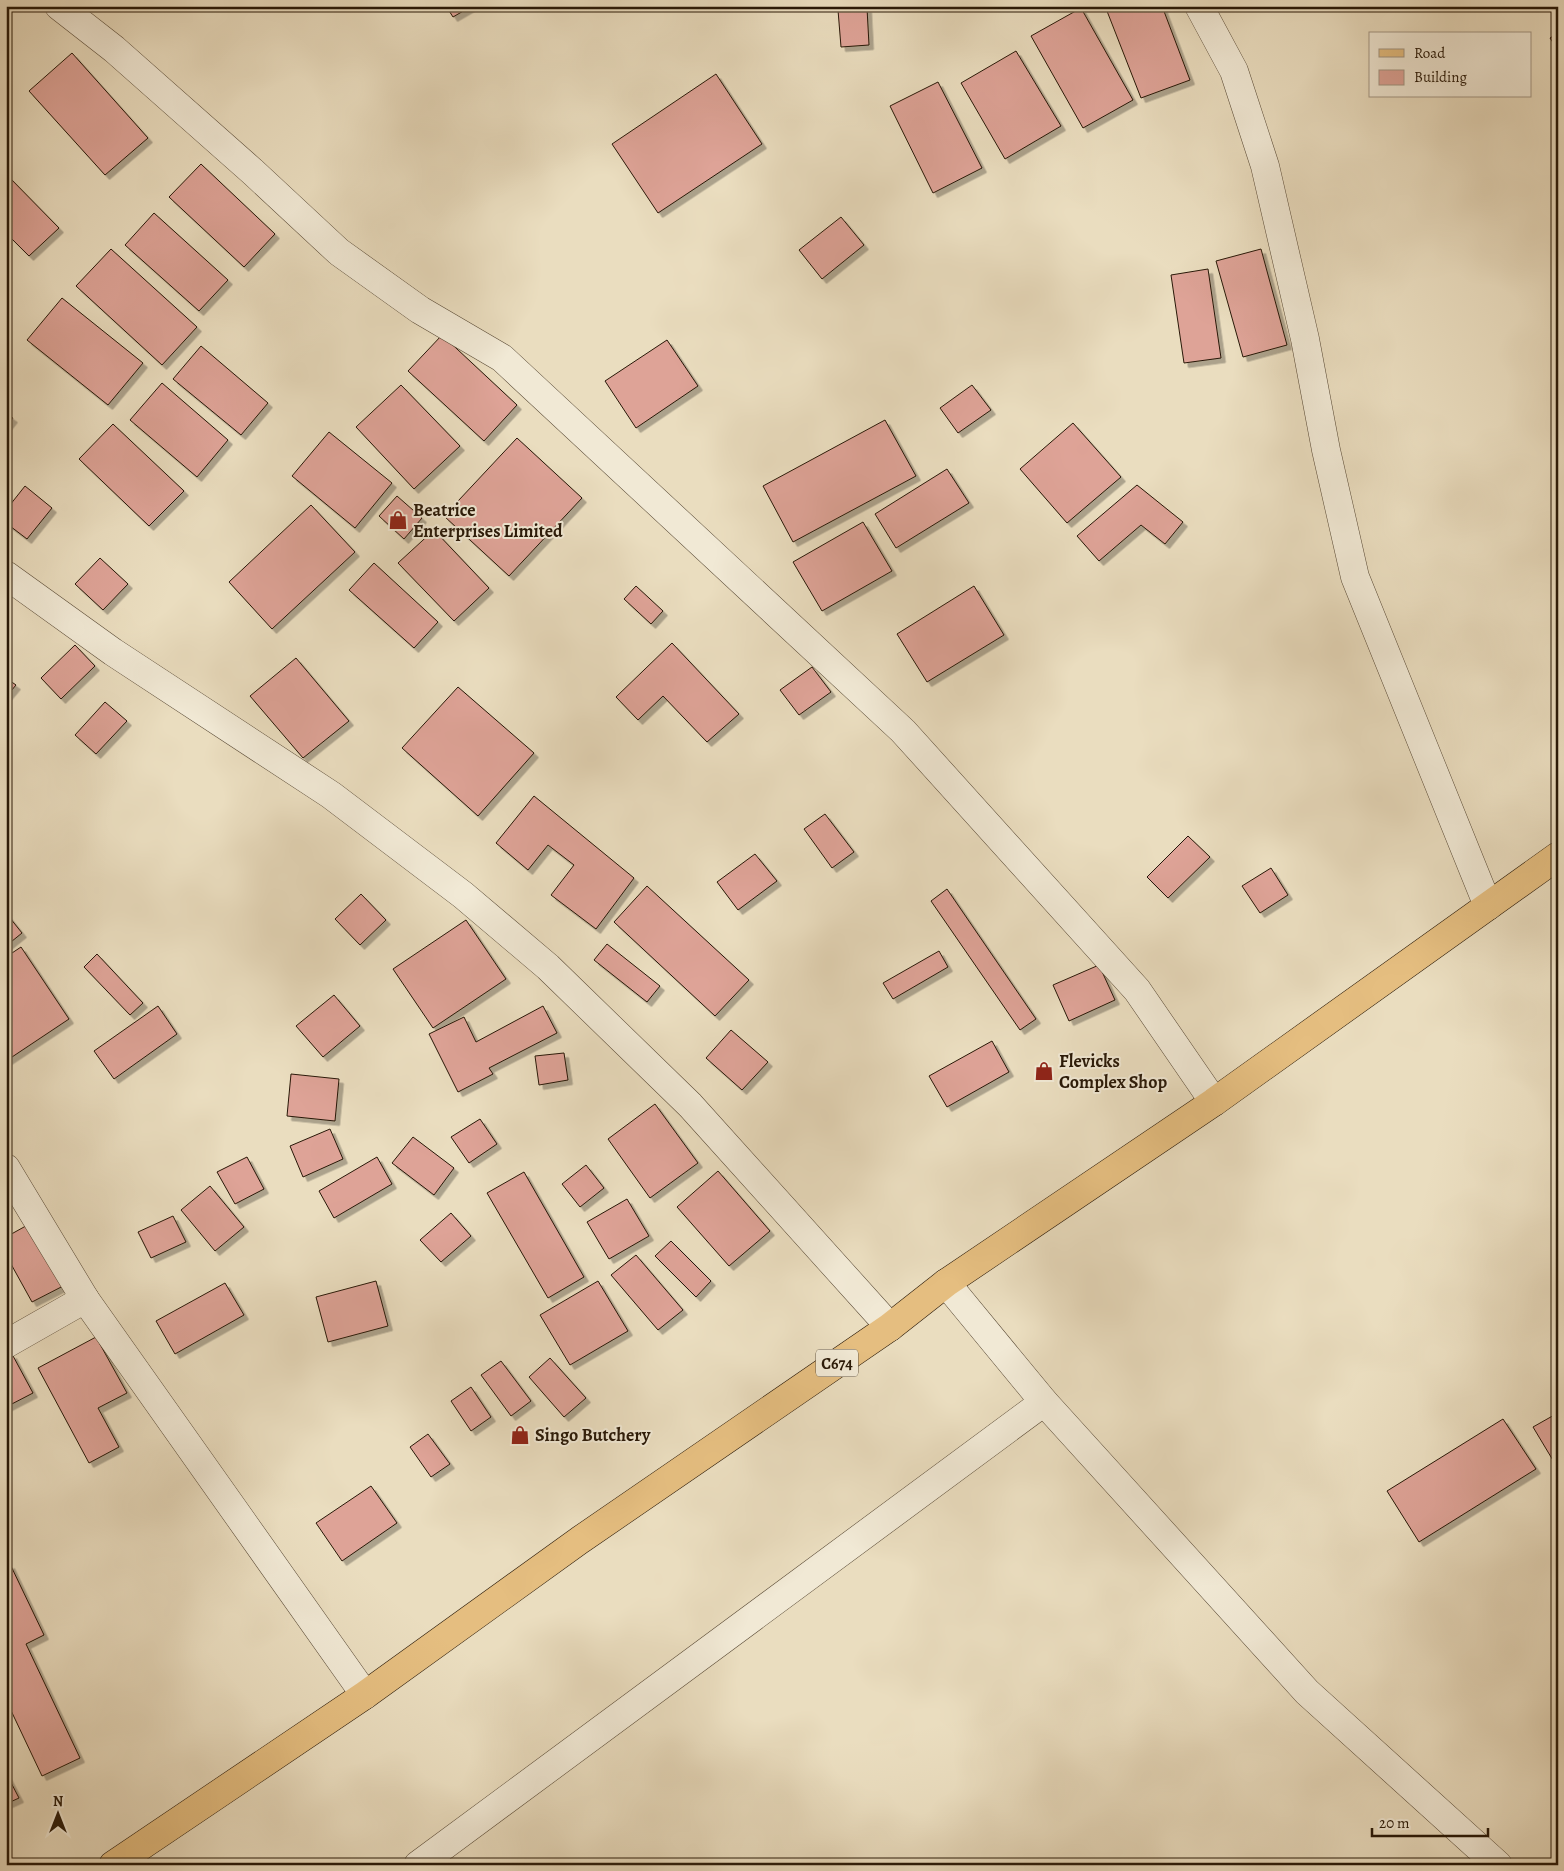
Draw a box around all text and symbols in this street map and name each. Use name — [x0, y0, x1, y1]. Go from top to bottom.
legend — [1369, 32, 1532, 98]
text: Road — [1414, 43, 1446, 63]
text: Building — [1414, 67, 1467, 87]
place label: Beatrice Enterprises Limited — [413, 498, 563, 543]
shop icon: Beatrice Enterprises Limited — [387, 509, 409, 531]
place label: Flevicks Complex Shop — [1059, 1049, 1167, 1094]
shop icon: Flevicks Complex Shop — [1033, 1060, 1055, 1082]
road number: C674 — [816, 1350, 858, 1376]
place label: Singo Butchery — [535, 1423, 651, 1447]
shop icon: Singo Butchery — [509, 1424, 531, 1446]
north arrow — [32, 1788, 82, 1838]
text: N — [53, 1792, 63, 1811]
scale bar — [1372, 1806, 1488, 1838]
text: 20 m — [1379, 1813, 1410, 1833]

